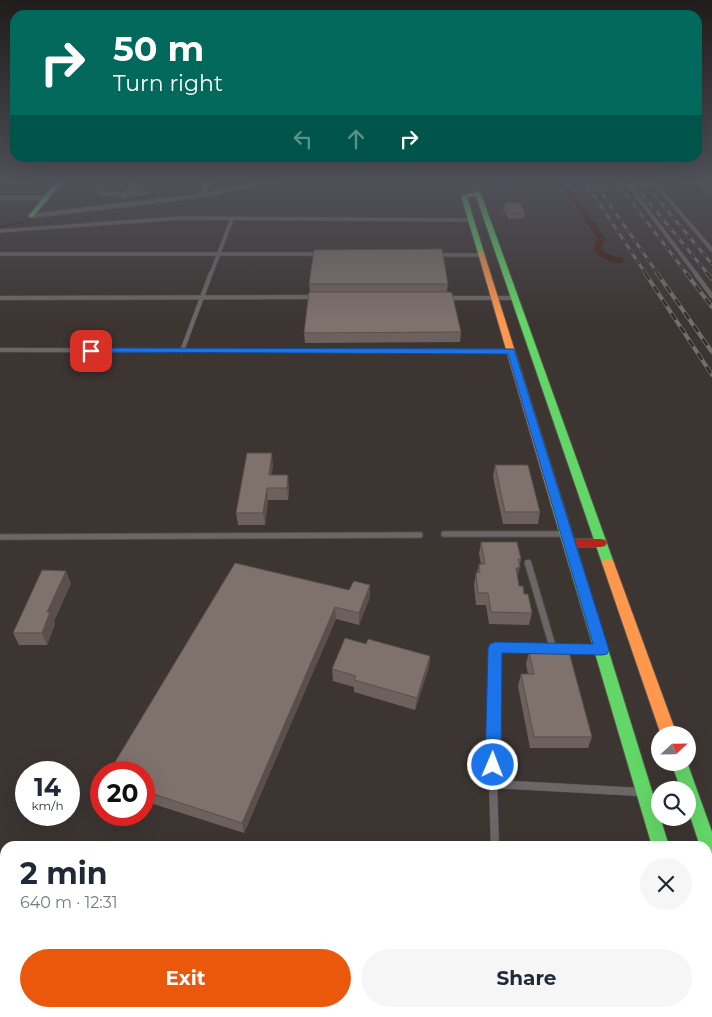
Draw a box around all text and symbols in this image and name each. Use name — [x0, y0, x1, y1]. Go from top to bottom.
text: 50 m — [113, 27, 204, 70]
icon: right — [30, 30, 95, 95]
text: Turn right — [113, 70, 223, 97]
icon: left — [289, 125, 317, 153]
icon: ahead — [342, 125, 370, 153]
icon: right — [395, 125, 423, 153]
pin — [70, 330, 112, 372]
icon: arrive — [77, 337, 105, 365]
north arrow — [651, 726, 696, 771]
map controls — [651, 726, 696, 826]
position arrow — [466, 738, 518, 790]
speed limit sign: 20 — [90, 761, 155, 826]
text: 14 — [34, 772, 61, 802]
button: search — [651, 781, 696, 826]
text: km/h — [31, 798, 64, 813]
text: 2 min — [20, 855, 107, 892]
button: close — [640, 858, 692, 910]
text: 640 m · 12:31 — [20, 893, 118, 912]
button: Exit — [20, 949, 351, 1007]
button: Share — [361, 949, 692, 1007]

